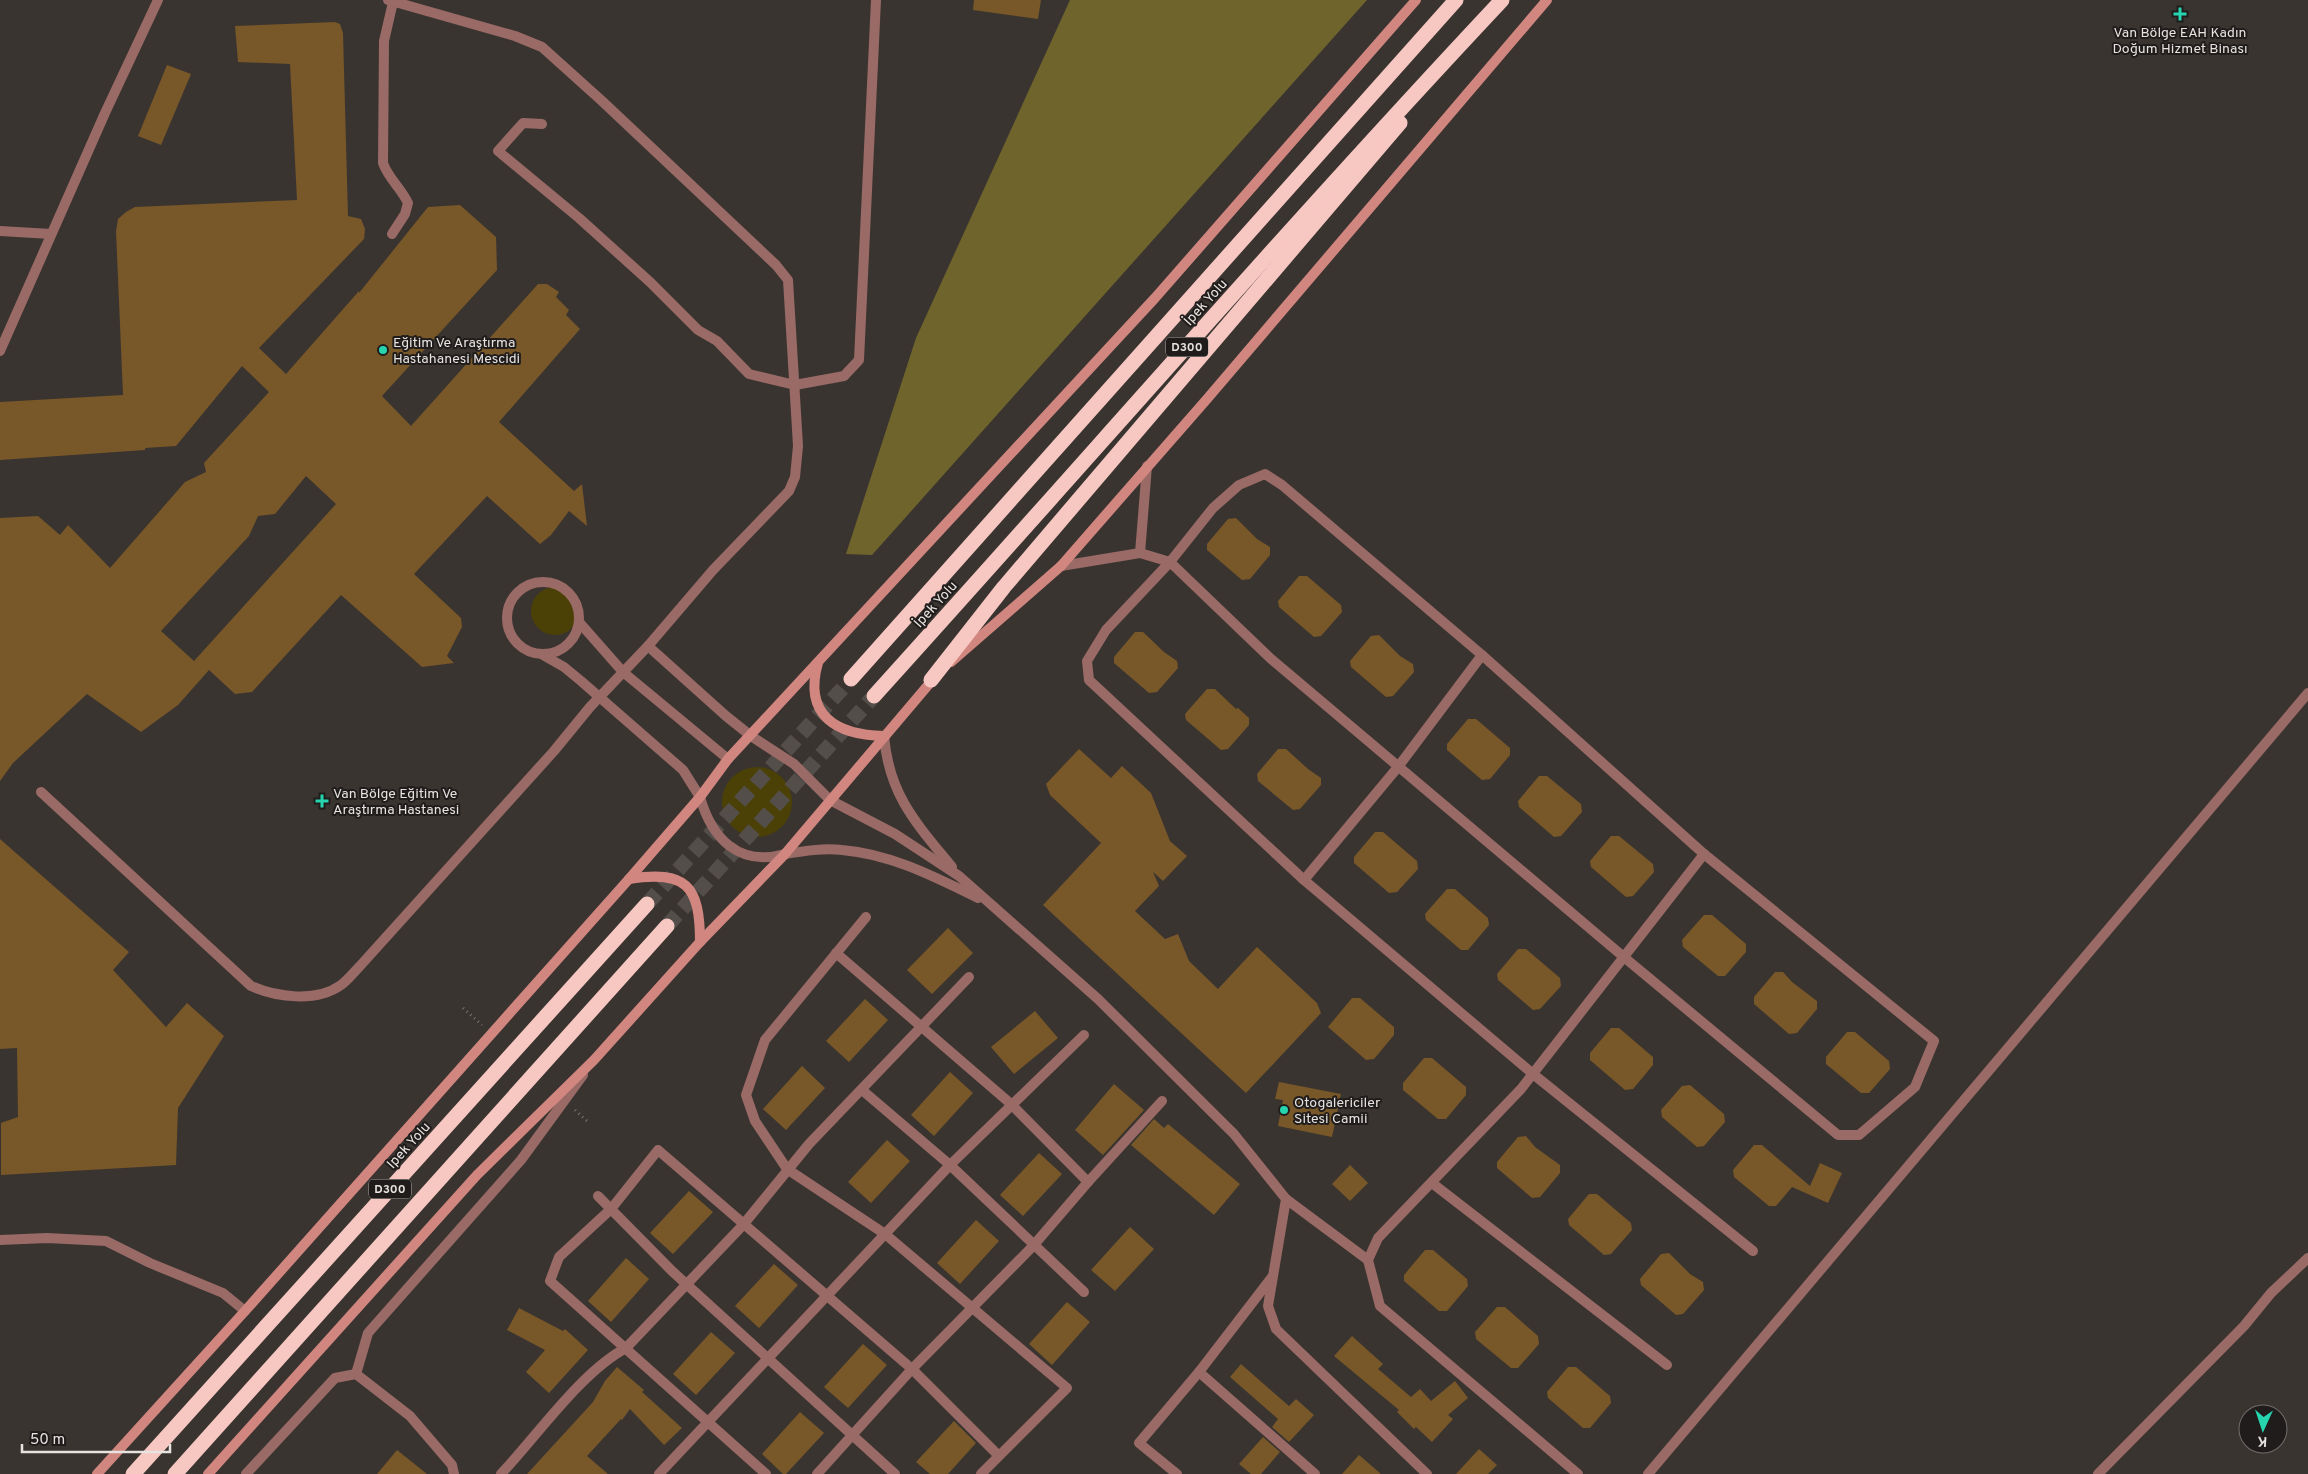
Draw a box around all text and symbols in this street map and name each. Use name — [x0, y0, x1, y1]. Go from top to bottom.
marker: Van Bölge EAH Kadın Doğum Hizmet Binası — [2173, 7, 2187, 21]
place label: Van Bölge EAH Kadın Doğum Hizmet Binası — [2112, 25, 2248, 58]
street label: İpek Yolu — [1180, 276, 1231, 330]
place label: Eğitim Ve Araştırma Hastahanesi Mescidi — [393, 335, 520, 368]
road number: D300 — [1166, 338, 1208, 357]
marker: Eğitim Ve Araştırma Hastahanesi Mescidi — [377, 344, 389, 356]
street label: İpek Yolu — [910, 578, 961, 632]
place label: Van Bölge Eğitim Ve Araştırma Hastanesi — [333, 786, 459, 819]
marker: Van Bölge Eğitim Ve Araştırma Hastanesi — [315, 794, 329, 808]
place label: Otogalericiler Sitesi Camii — [1294, 1095, 1381, 1128]
marker: Otogalericiler Sitesi Camii — [1278, 1104, 1290, 1116]
street label: Ipek Yolu — [384, 1119, 434, 1173]
road number: D300 — [369, 1180, 411, 1198]
north arrow — [2238, 1404, 2288, 1454]
scale bar — [22, 1422, 170, 1454]
text: 50 m — [30, 1431, 65, 1450]
text: K — [2257, 1432, 2268, 1449]

